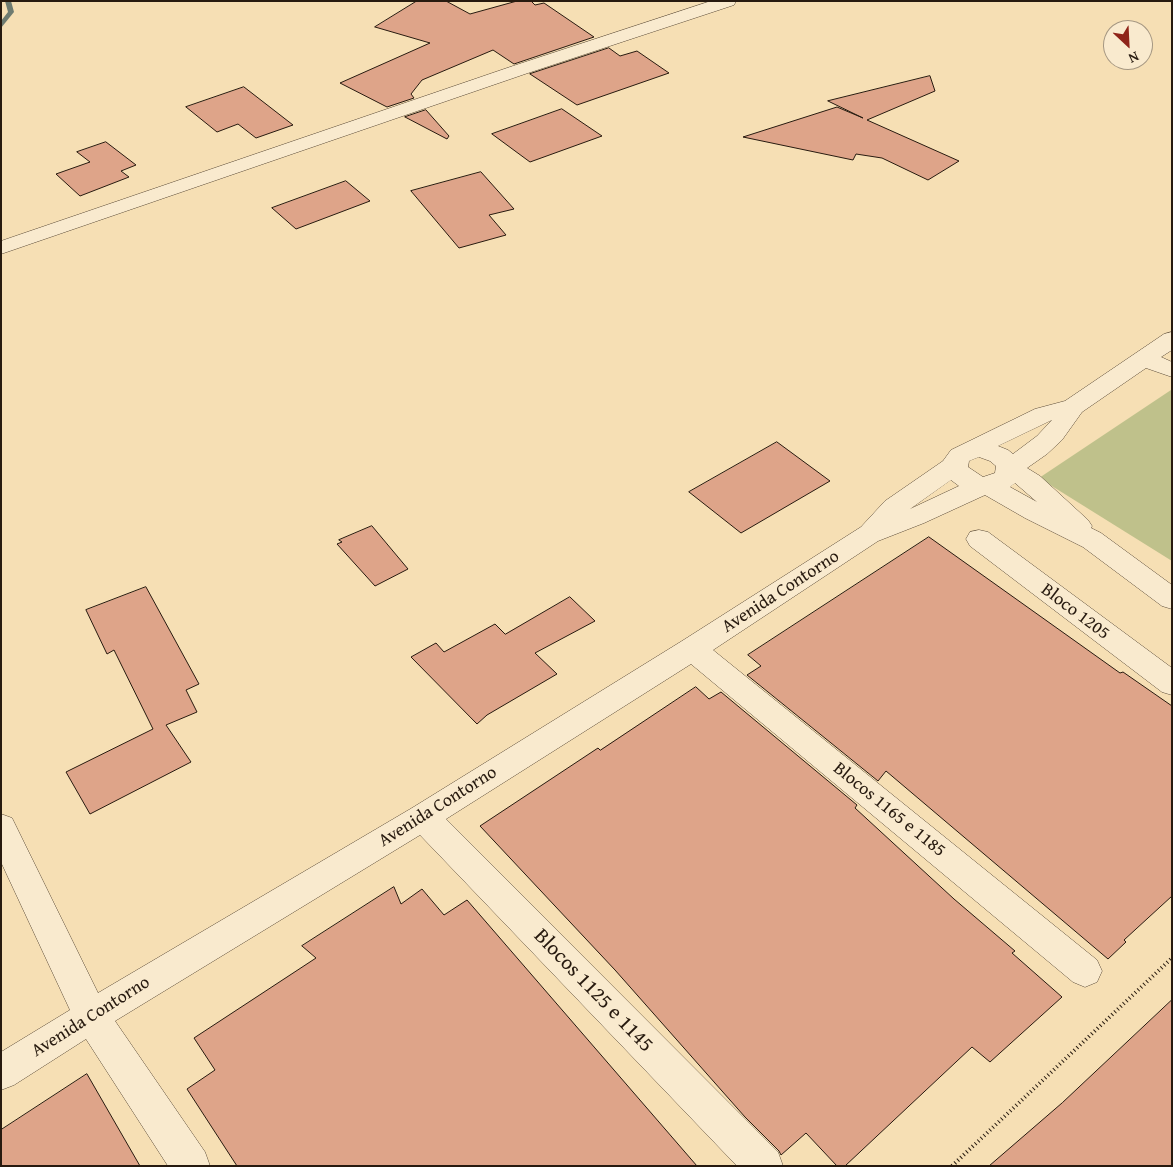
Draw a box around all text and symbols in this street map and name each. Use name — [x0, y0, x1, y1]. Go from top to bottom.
north arrow — [1103, 20, 1153, 70]
text: N — [1125, 47, 1142, 69]
street label: Avenida Contorno — [718, 546, 844, 638]
street label: Bloco 1205 — [1036, 579, 1114, 645]
street label: Blocos 1165 e 1185 — [828, 758, 950, 862]
street label: Avenida Contorno — [375, 762, 501, 852]
street label: Blocos 1125 e 1145 — [528, 924, 658, 1058]
street label: Avenida Contorno — [28, 972, 154, 1062]

